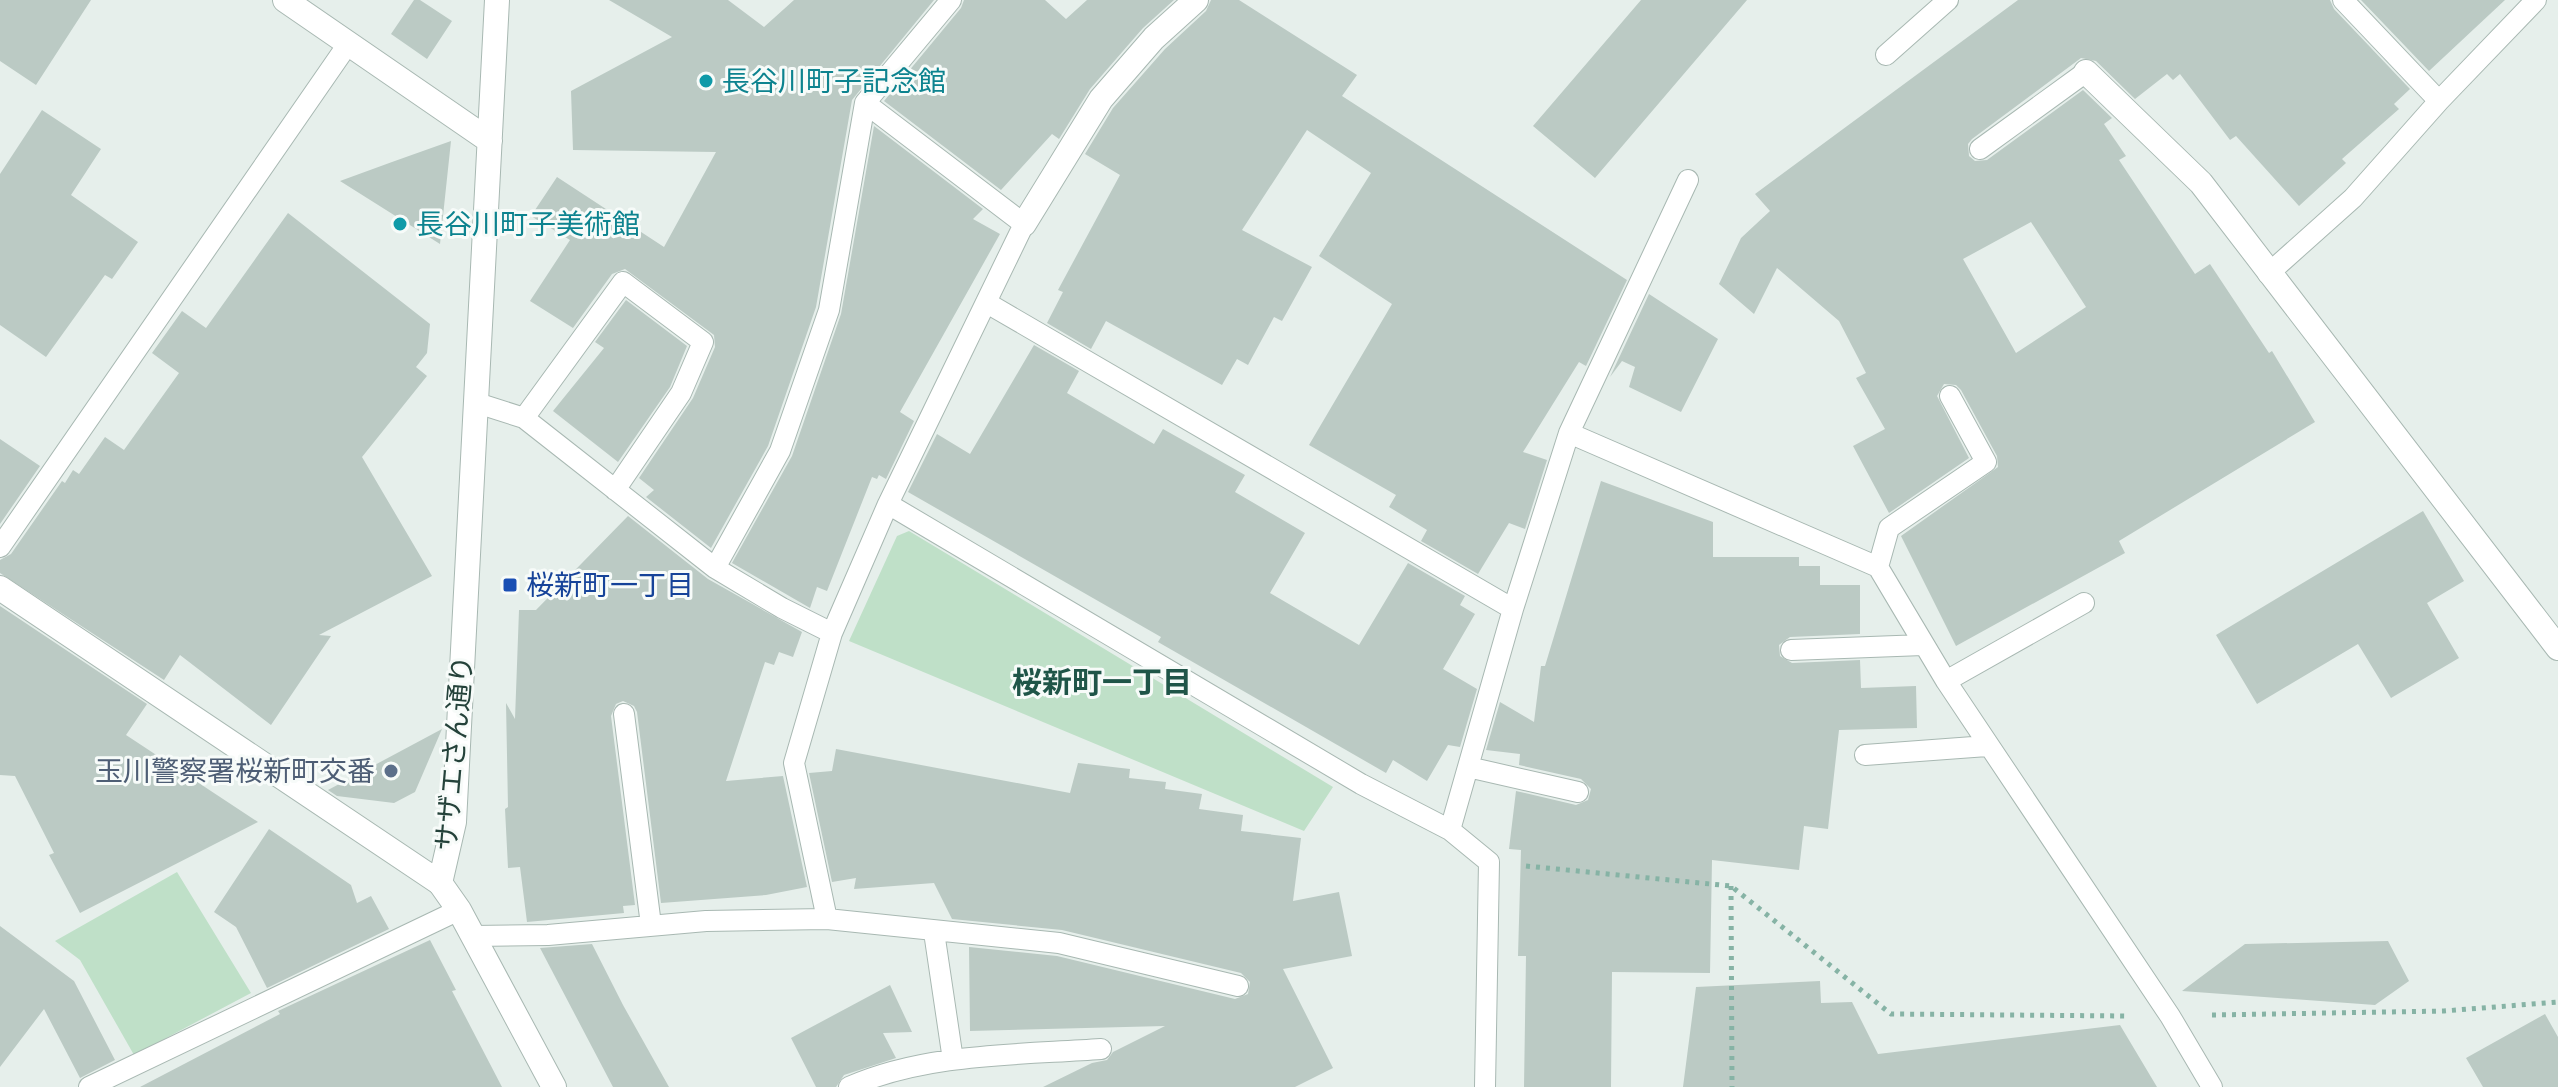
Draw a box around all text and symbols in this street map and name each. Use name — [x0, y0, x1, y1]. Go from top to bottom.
place label: 長谷川町子記念館 — [722, 65, 946, 99]
marker: 長谷川町子記念館 — [697, 72, 715, 90]
place label: 長谷川町子美術館 — [416, 208, 640, 242]
marker: 長谷川町子美術館 — [391, 215, 409, 233]
place label: 桜新町一丁目 — [526, 569, 694, 603]
marker: 桜新町一丁目 — [501, 576, 519, 594]
street label: サザエさん通り — [430, 654, 480, 852]
district label: 桜新町一丁目 — [1012, 665, 1192, 702]
place label: 玉川警察署桜新町交番 — [95, 755, 375, 789]
marker: 玉川警察署桜新町交番 — [382, 762, 400, 780]

